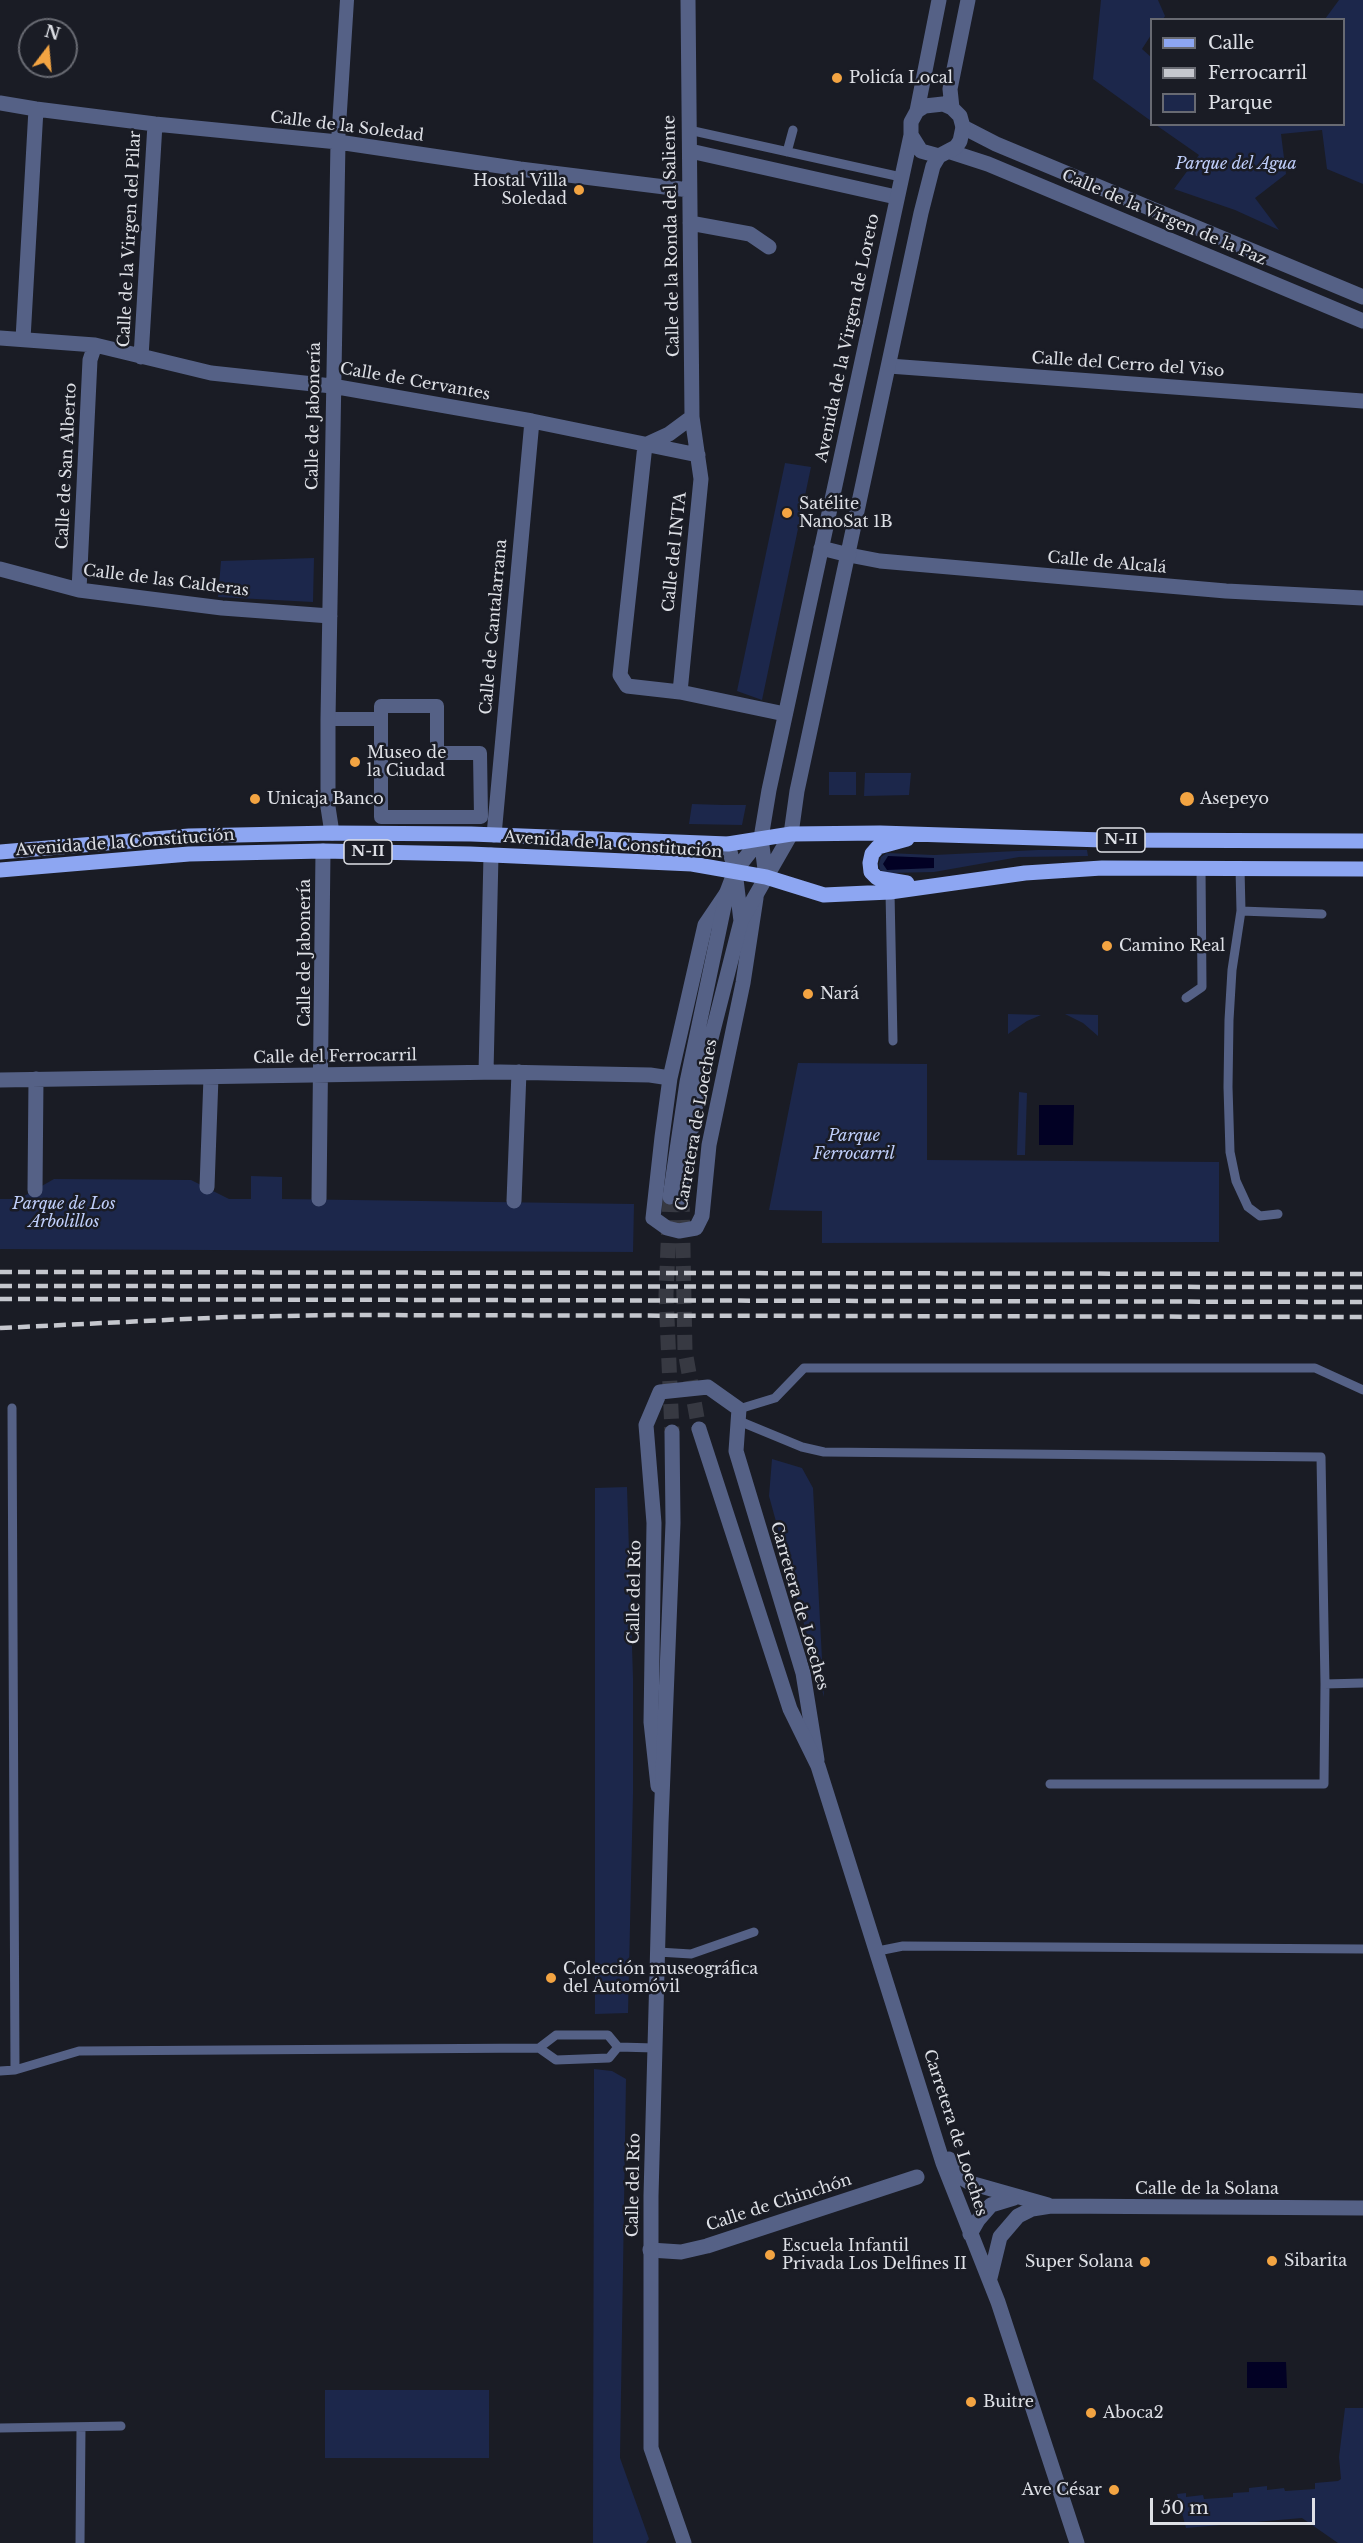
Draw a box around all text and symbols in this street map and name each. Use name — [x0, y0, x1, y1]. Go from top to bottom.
north arrow — [18, 18, 78, 78]
legend — [1150, 18, 1345, 126]
text: N — [42, 21, 62, 44]
text: Calle — [1208, 32, 1254, 54]
text: Ferrocarril — [1208, 62, 1307, 84]
place label: Policía Local — [849, 68, 953, 88]
marker: Policía Local — [830, 71, 844, 85]
text: Parque — [1208, 92, 1273, 114]
street label: Calle de la Soledad — [269, 108, 425, 146]
street label: Calle de la Ronda del Saliente — [660, 115, 684, 357]
street label: Calle de la Virgen del Pilar — [115, 130, 145, 348]
park label: Parque del Agua — [1175, 154, 1297, 174]
street label: Calle de la Virgen de la Paz — [1059, 166, 1269, 270]
place label: Hostal Villa Soledad — [473, 171, 567, 209]
marker: Hostal Villa Soledad — [572, 183, 586, 197]
street label: Avenida de la Virgen de Loreto — [812, 212, 884, 464]
street label: Calle de Jabonería — [303, 342, 325, 490]
street label: Calle del Cerro del Viso — [1031, 349, 1225, 381]
street label: Calle de Cervantes — [338, 359, 492, 405]
street label: Calle de San Alberto — [53, 382, 81, 550]
street label: Calle del INTA — [659, 491, 691, 613]
place label: Satélite NanoSat 1B — [799, 494, 892, 532]
marker: Satélite NanoSat 1B — [780, 506, 794, 520]
street label: Calle de Cantalarrana — [477, 538, 511, 716]
street label: Calle de Alcalá — [1047, 548, 1167, 578]
street label: Calle de las Calderas — [82, 561, 250, 601]
place label: Museo de la Ciudad — [367, 743, 446, 781]
marker: Museo de la Ciudad — [348, 755, 362, 769]
place label: Unicaja Banco — [267, 789, 384, 809]
place label: Asepeyo — [1200, 789, 1269, 809]
marker: Asepeyo — [1178, 790, 1196, 808]
marker: Unicaja Banco — [248, 792, 262, 806]
street label: Avenida de la Constitución — [15, 826, 235, 860]
street label: Avenida de la Constitución — [503, 828, 723, 862]
road number: N-II — [1097, 828, 1145, 852]
road number: N-II — [344, 840, 392, 864]
street label: Calle de Jabonería — [295, 879, 315, 1027]
place label: Camino Real — [1119, 936, 1225, 956]
marker: Camino Real — [1100, 939, 1114, 953]
place label: Nará — [820, 984, 859, 1004]
marker: Nará — [801, 987, 815, 1001]
street label: Carretera de Loeches — [672, 1038, 722, 1212]
street label: Calle del Ferrocarril — [253, 1046, 417, 1068]
park label: Parque Ferrocarril — [813, 1126, 895, 1164]
park label: Parque de Los Arbolillos — [12, 1194, 116, 1232]
street label: Carretera de Loeches — [766, 1520, 832, 1692]
street label: Calle del Río — [624, 1540, 646, 1644]
place label: Colección museográfica del Automóvil — [563, 1959, 758, 1997]
marker: Colección museográfica del Automóvil — [544, 1971, 558, 1985]
street label: Carretera de Loeches — [919, 2047, 991, 2219]
street label: Calle del Río — [623, 2133, 645, 2237]
street label: Calle de Chinchón — [704, 2170, 854, 2236]
street label: Calle de la Solana — [1135, 2179, 1279, 2199]
place label: Escuela Infantil Privada Los Delfines II — [782, 2236, 967, 2274]
marker: Escuela Infantil Privada Los Delfines II — [763, 2248, 777, 2262]
place label: Sibarita — [1284, 2251, 1347, 2271]
place label: Super Solana — [1025, 2252, 1133, 2272]
marker: Sibarita — [1265, 2254, 1279, 2268]
marker: Super Solana — [1138, 2255, 1152, 2269]
place label: Buitre — [983, 2392, 1034, 2412]
marker: Buitre — [964, 2395, 978, 2409]
place label: Aboca2 — [1103, 2403, 1164, 2423]
marker: Aboca2 — [1084, 2406, 1098, 2420]
place label: Ave César — [1022, 2480, 1102, 2500]
marker: Ave César — [1107, 2483, 1121, 2497]
scale bar — [1153, 2486, 1318, 2524]
text: 50 m — [1161, 2497, 1209, 2519]

